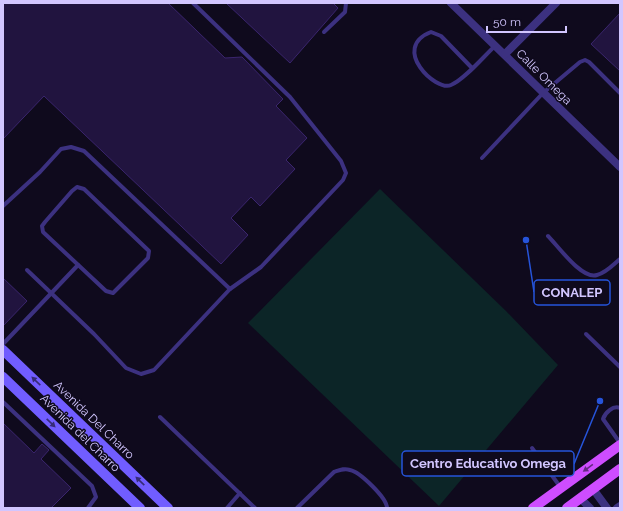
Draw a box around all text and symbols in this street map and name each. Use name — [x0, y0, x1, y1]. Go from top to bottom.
scale bar — [487, 8, 566, 34]
text: 50 m — [493, 15, 521, 29]
street label: Calle Omega — [513, 46, 575, 108]
callout: CONALEP — [534, 280, 610, 305]
text: CONALEP — [542, 285, 602, 300]
one-way arrow — [31, 376, 41, 386]
street label: Avenida Del Charro — [51, 378, 137, 462]
street label: Avenida del Charro — [37, 391, 123, 475]
one-way arrow — [46, 419, 57, 428]
callout: Centro Educativo Omega — [402, 451, 574, 476]
text: Centro Educativo Omega — [410, 456, 566, 471]
one-way arrow — [583, 464, 594, 473]
one-way arrow — [135, 477, 144, 486]

